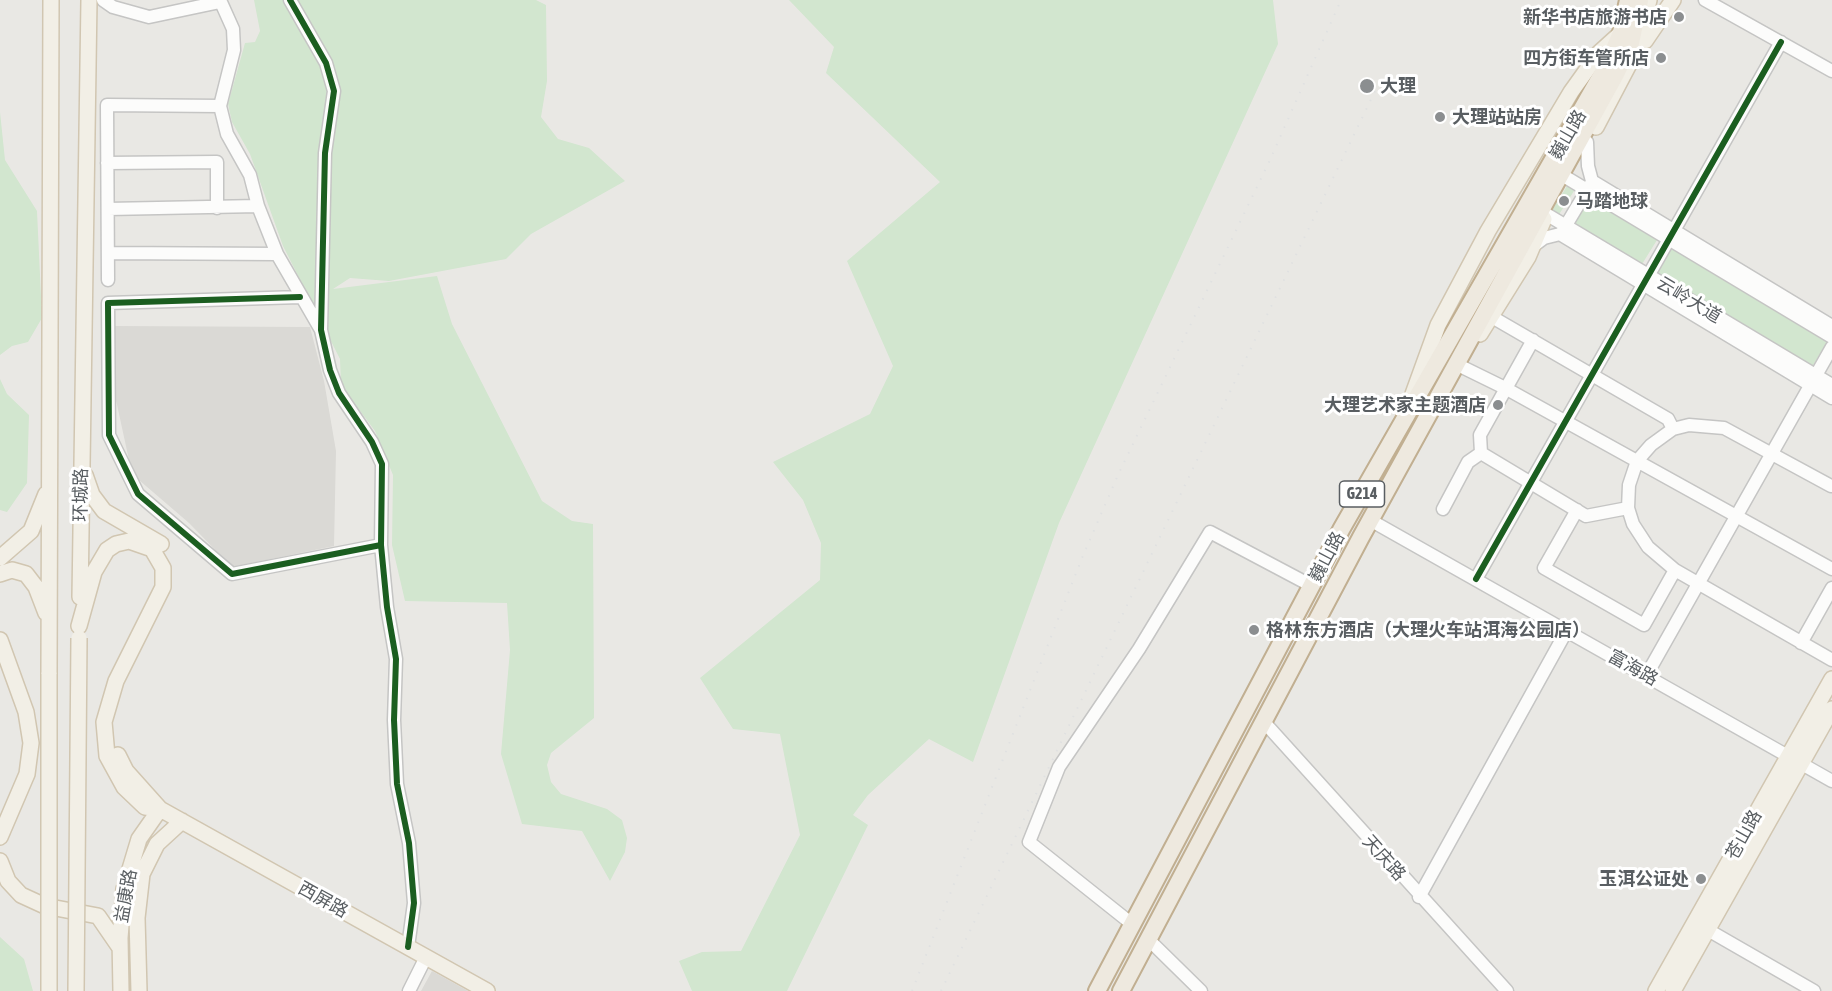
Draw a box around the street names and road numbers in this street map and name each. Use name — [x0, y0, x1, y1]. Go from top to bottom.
street label: 巍山路 — [1545, 106, 1591, 164]
street label: 云岭大道 — [1653, 272, 1725, 328]
street label: 环城路 — [70, 468, 92, 522]
road number: G214 — [1340, 481, 1384, 507]
street label: 巍山路 — [1305, 528, 1349, 586]
street label: 富海路 — [1604, 645, 1662, 691]
street label: 苍山路 — [1721, 806, 1767, 864]
street label: 天庆路 — [1358, 831, 1410, 885]
street label: 益康路 — [111, 868, 141, 924]
street label: 西屏路 — [294, 877, 352, 923]

